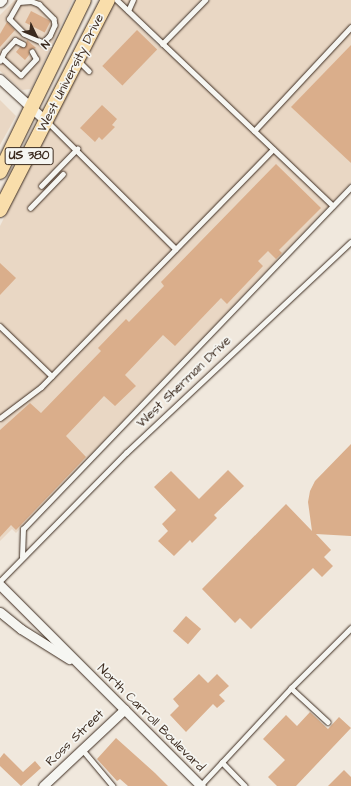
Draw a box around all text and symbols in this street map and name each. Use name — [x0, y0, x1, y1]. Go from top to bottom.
street label: West University Drive — [34, 11, 108, 135]
north arrow — [16, 16, 56, 56]
text: N — [37, 37, 53, 52]
road number: US 380 — [4, 146, 54, 166]
street label: West Sherman Drive — [134, 333, 234, 431]
street label: North Carroll Boulevard — [94, 661, 208, 775]
street label: Ross Street — [43, 706, 107, 770]

